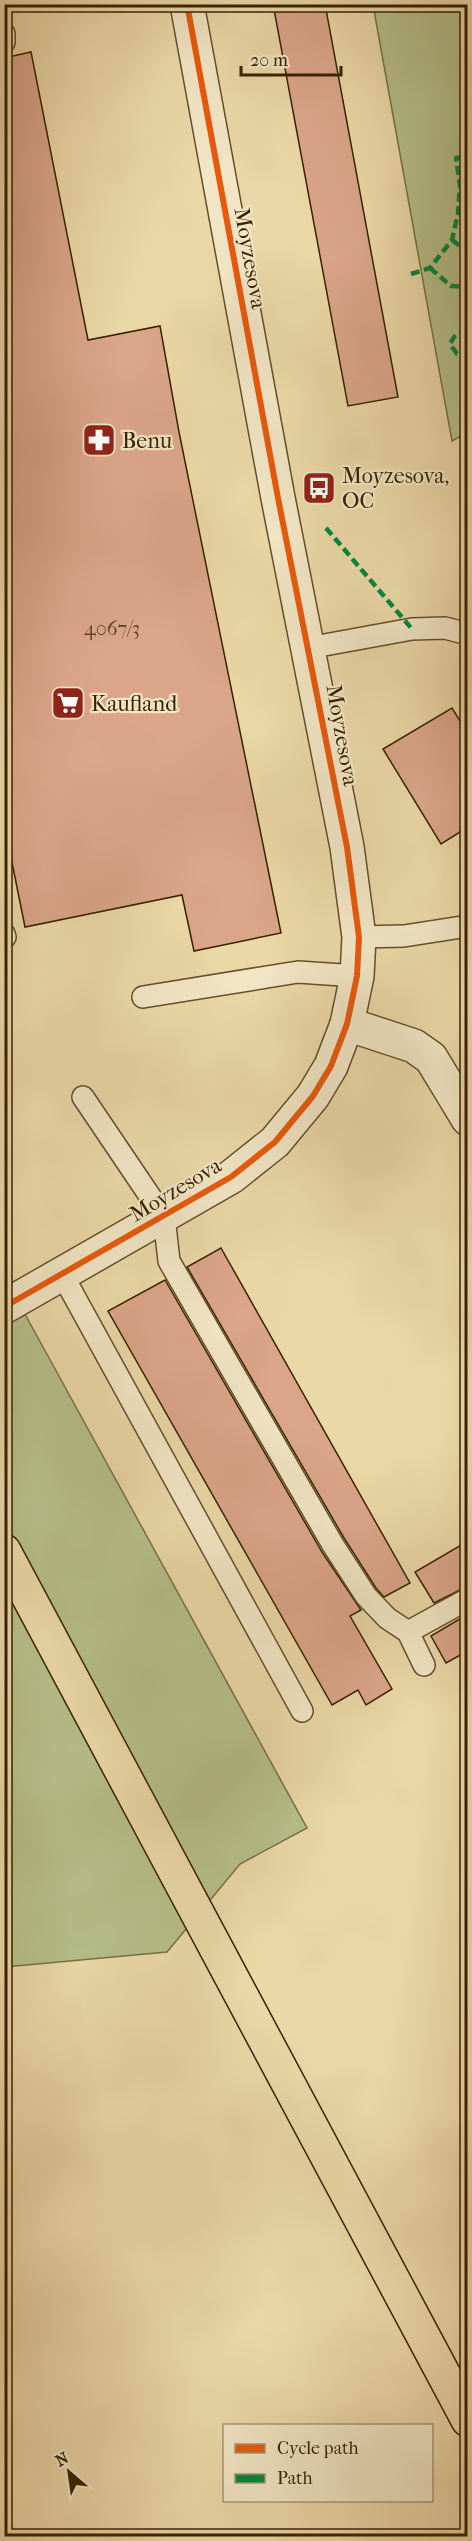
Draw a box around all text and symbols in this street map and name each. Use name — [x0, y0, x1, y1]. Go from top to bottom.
scale bar — [241, 39, 342, 77]
text: 20 m — [250, 50, 288, 71]
street label: Moyzesova — [228, 205, 272, 312]
pharmacy icon: Benu — [81, 422, 117, 458]
place label: Benu — [122, 428, 173, 454]
place label: Moyzesova, OC — [342, 463, 449, 514]
bus stop icon: Moyzesova, OC — [301, 470, 337, 506]
house number: 4067/3 — [84, 617, 140, 640]
street label: Moyzesova — [320, 682, 364, 789]
supermarket icon: Kaufland — [50, 685, 86, 721]
place label: Kaufland — [91, 691, 178, 717]
street label: Moyzesova — [125, 1152, 227, 1227]
legend — [223, 2424, 433, 2502]
text: Cycle path — [277, 2438, 358, 2459]
north arrow — [39, 2442, 99, 2502]
text: N — [52, 2448, 73, 2471]
text: Path — [277, 2468, 313, 2489]

